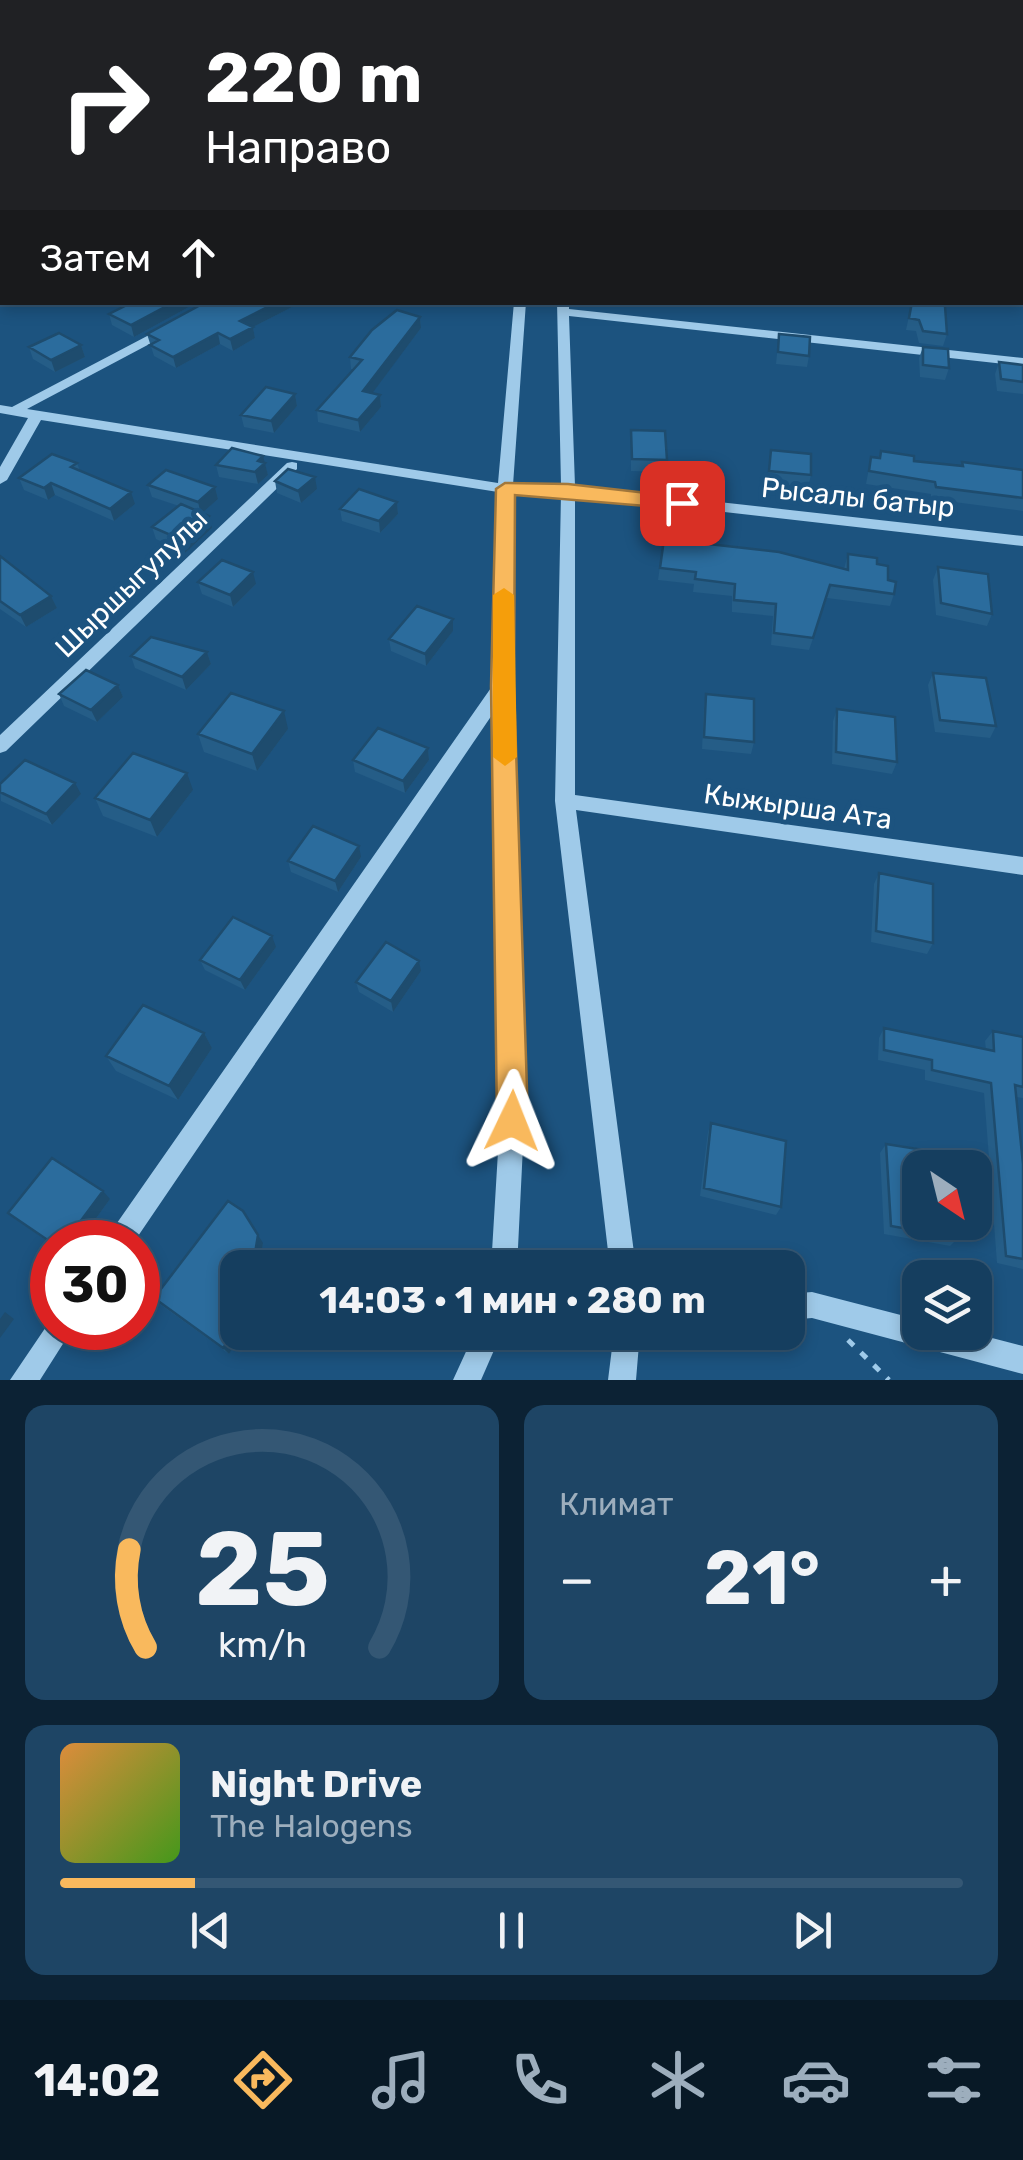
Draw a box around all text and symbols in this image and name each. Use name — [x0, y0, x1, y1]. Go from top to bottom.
text: 220 m — [205, 37, 423, 120]
icon: right — [40, 40, 170, 170]
text: Направо — [205, 121, 391, 174]
icon: ahead — [171, 230, 226, 285]
text: Затем — [40, 235, 151, 281]
pin — [640, 461, 725, 546]
street label: Рысалы батыр — [760, 471, 956, 524]
icon: arrive — [655, 476, 710, 531]
street label: Шыршыгулулы — [48, 503, 214, 664]
street label: Кыжырша Ата — [702, 777, 894, 836]
position arrow — [460, 1069, 564, 1173]
north arrow — [902, 1150, 992, 1240]
map controls — [902, 1150, 992, 1350]
speed limit sign: 30 — [30, 1220, 160, 1350]
button: layers — [902, 1260, 992, 1350]
text: 14:03 · 1 мин · 280 m — [319, 1277, 706, 1323]
text: Климат — [559, 1485, 673, 1523]
text: 25 — [195, 1508, 329, 1631]
text: 21° — [703, 1534, 820, 1623]
text: − — [559, 1547, 595, 1612]
text: + — [929, 1547, 963, 1612]
text: km/h — [217, 1624, 307, 1666]
text: Night Drive — [210, 1761, 422, 1807]
text: The Halogens — [210, 1807, 413, 1845]
icon: previous — [183, 1903, 238, 1958]
icon: pause — [484, 1903, 539, 1958]
icon: next — [785, 1903, 840, 1958]
icon: directions — [228, 2045, 298, 2115]
icon: music — [366, 2045, 436, 2115]
icon: phone — [505, 2045, 575, 2115]
icon: climate — [643, 2045, 713, 2115]
icon: car — [781, 2045, 851, 2115]
icon: filters — [919, 2045, 989, 2115]
text: 14:02 — [34, 2054, 160, 2107]

